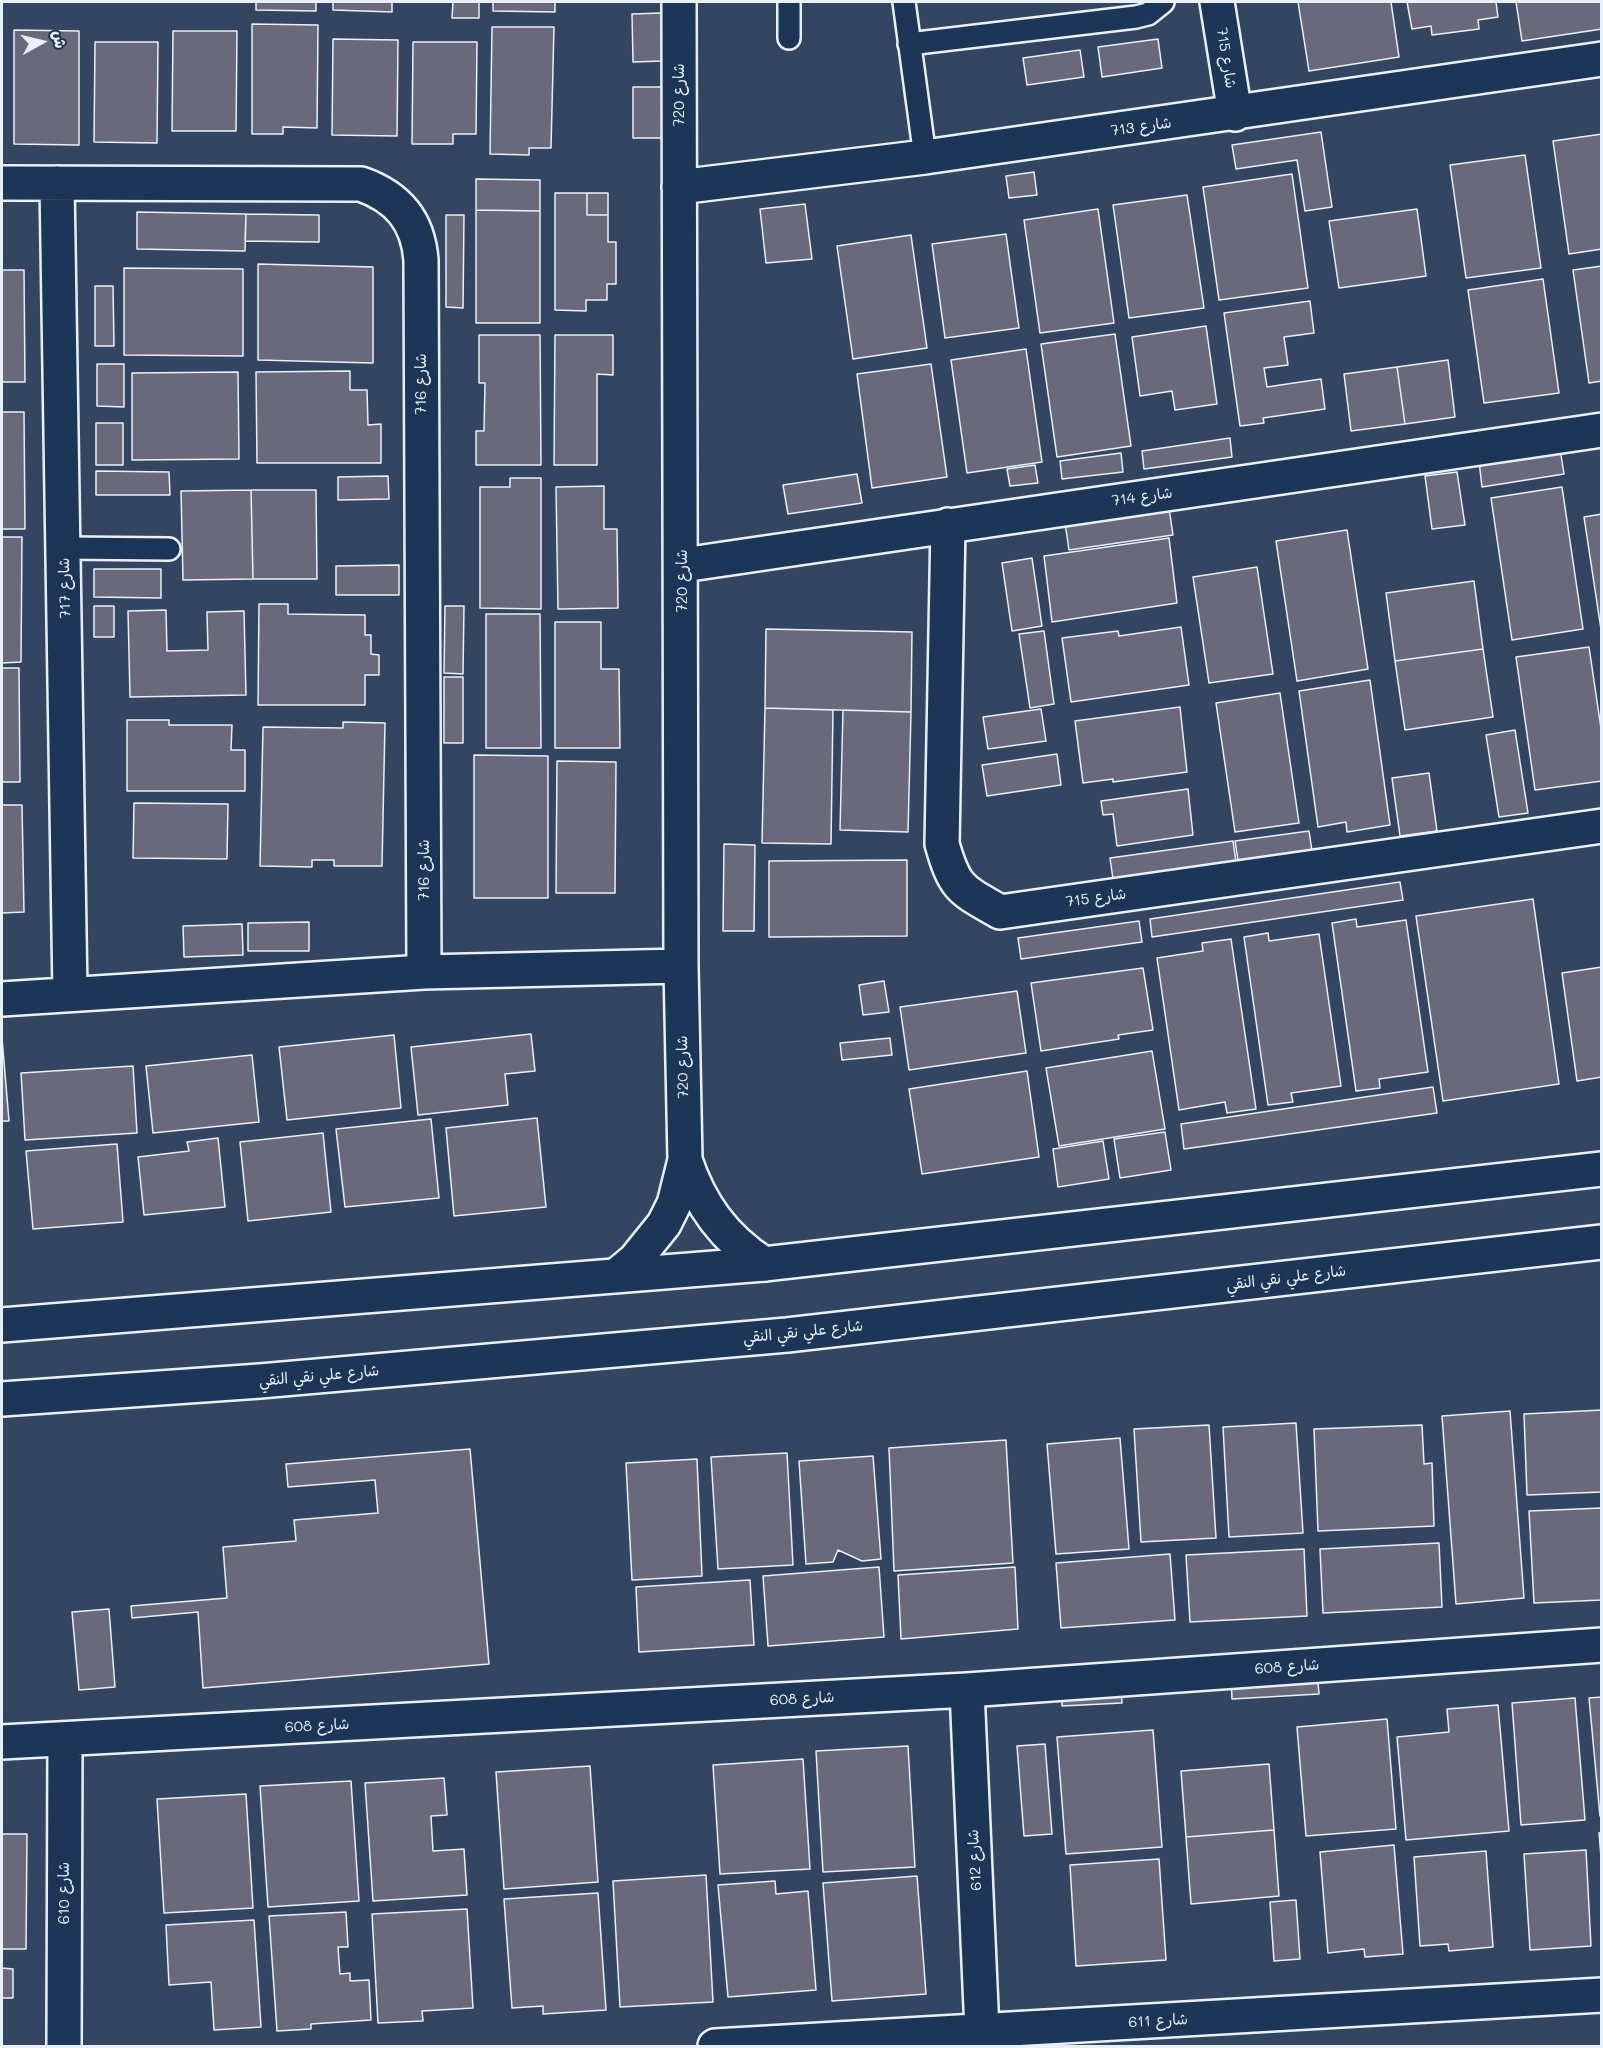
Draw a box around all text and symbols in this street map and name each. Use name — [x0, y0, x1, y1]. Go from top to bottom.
north arrow — [12, 12, 72, 72]
street label: شارع 715 — [1212, 26, 1240, 90]
text: ش — [49, 29, 72, 50]
street label: شارع 720 — [670, 63, 688, 127]
street label: شارع 713 — [1109, 114, 1173, 140]
street label: شارع 716 — [412, 353, 430, 415]
street label: شارع 714 — [1110, 484, 1174, 510]
street label: شارع 720 — [673, 549, 691, 613]
street label: شارع 717 — [55, 558, 75, 618]
street label: شارع 716 — [415, 839, 433, 901]
street label: شارع 715 — [1065, 885, 1127, 911]
street label: شارع 720 — [673, 1035, 693, 1099]
street label: شارع علي نقي النقي — [1225, 1262, 1347, 1294]
street label: شارع علي نقي النقي — [742, 1317, 864, 1347]
street label: شارع علي نقي النقي — [258, 1362, 380, 1390]
street label: شارع 608 — [1254, 1656, 1320, 1678]
street label: شارع 608 — [769, 1688, 835, 1710]
street label: شارع 608 — [284, 1715, 350, 1737]
street label: شارع 612 — [964, 1829, 986, 1891]
street label: شارع 610 — [55, 1862, 73, 1924]
street label: شارع 611 — [1128, 2010, 1188, 2032]

